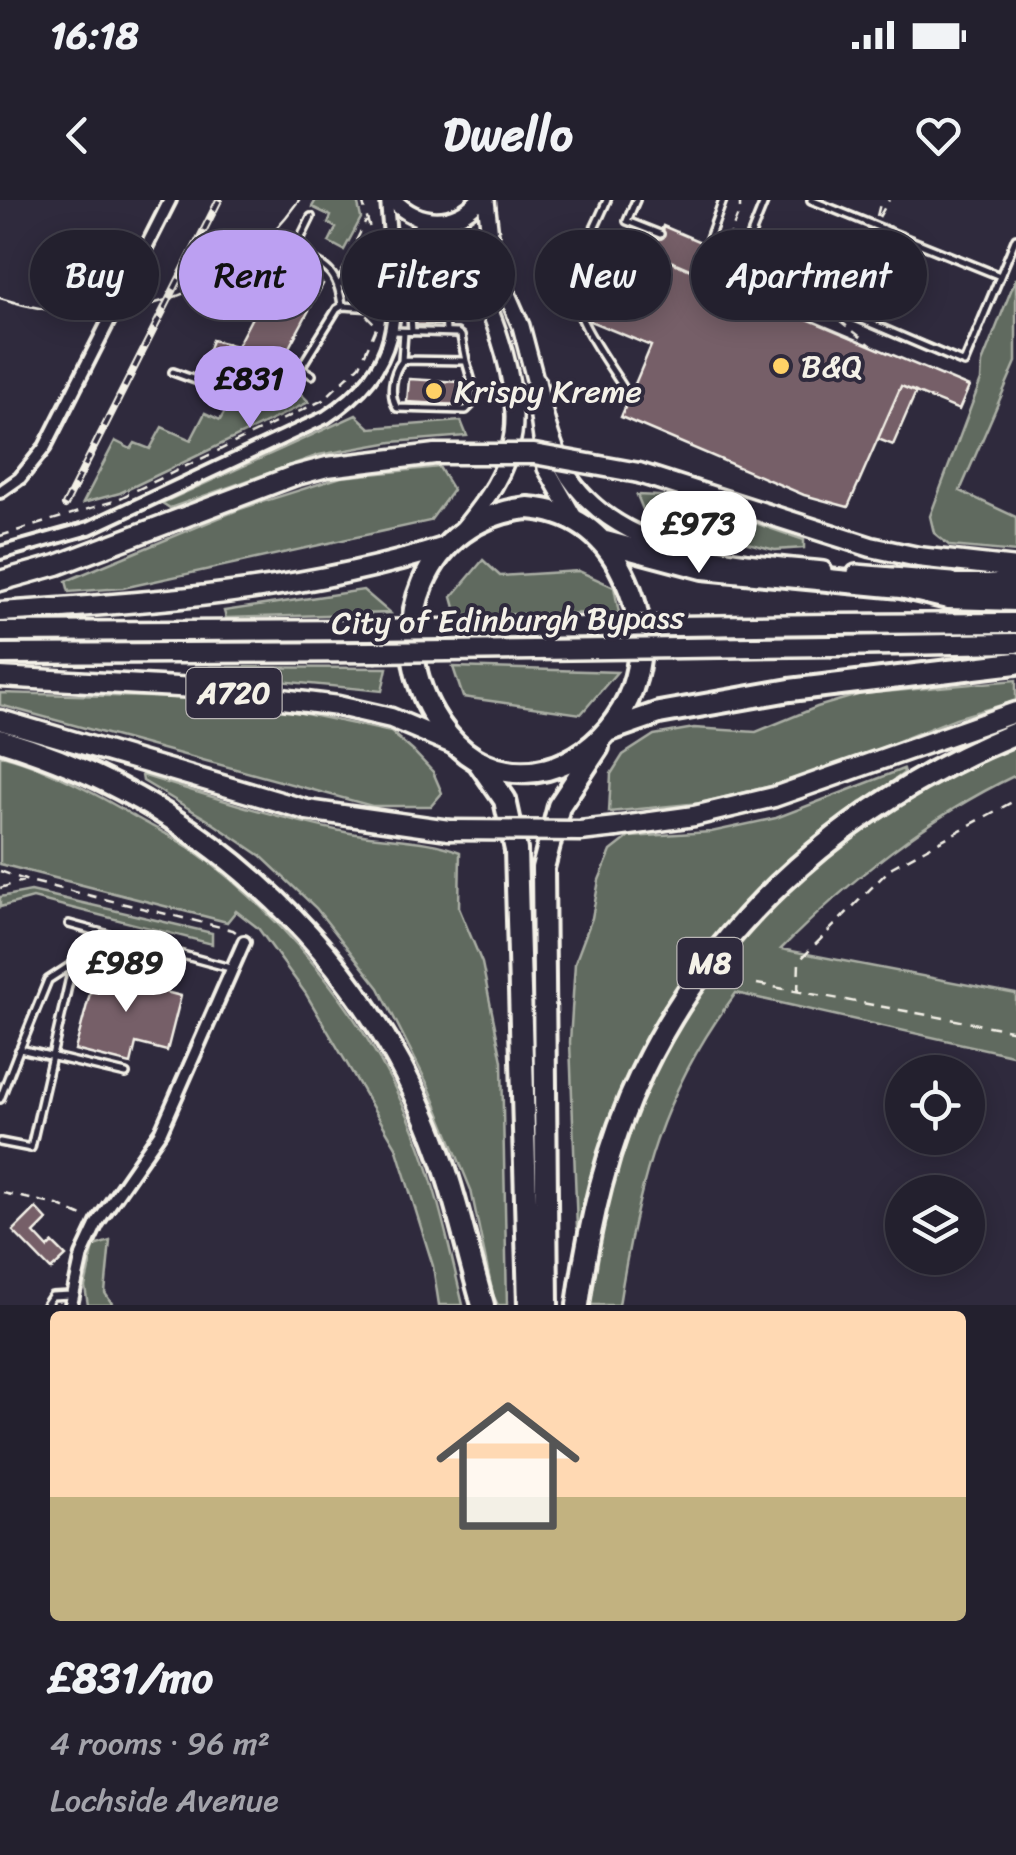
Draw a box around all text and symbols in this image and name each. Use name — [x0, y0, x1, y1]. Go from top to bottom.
text: 16:18 — [50, 2, 139, 69]
text: Dwello — [443, 95, 573, 175]
icon: back — [50, 108, 105, 163]
icon: heart — [911, 108, 966, 163]
chip: Buy — [30, 230, 159, 320]
chip: Rent — [179, 230, 322, 320]
chip: Filters — [342, 230, 515, 320]
chip: New — [535, 230, 671, 320]
chip: Apartment — [691, 230, 927, 320]
place label: B&Q — [801, 338, 862, 395]
pin: £831 — [191, 346, 309, 431]
text: £831 — [216, 350, 284, 407]
marker: B&Q — [770, 355, 792, 377]
place label: Krispy Kreme — [454, 363, 642, 420]
marker: Krispy Kreme — [423, 380, 445, 402]
pin: £973 — [640, 491, 758, 576]
text: £973 — [663, 495, 735, 552]
street label: City of Edinburgh Bypass — [331, 589, 685, 652]
road number: A720 — [186, 668, 282, 718]
pin: £989 — [67, 930, 185, 1015]
text: £989 — [88, 934, 164, 991]
road number: M8 — [678, 938, 742, 988]
map controls — [885, 1055, 985, 1275]
button: locate — [885, 1055, 985, 1155]
button: layers — [885, 1175, 985, 1275]
icon: home — [418, 1376, 598, 1556]
text: £831/mo — [50, 1641, 213, 1715]
text: 4 rooms · 96 m² — [50, 1715, 270, 1772]
text: Lochside Avenue — [50, 1772, 279, 1829]

